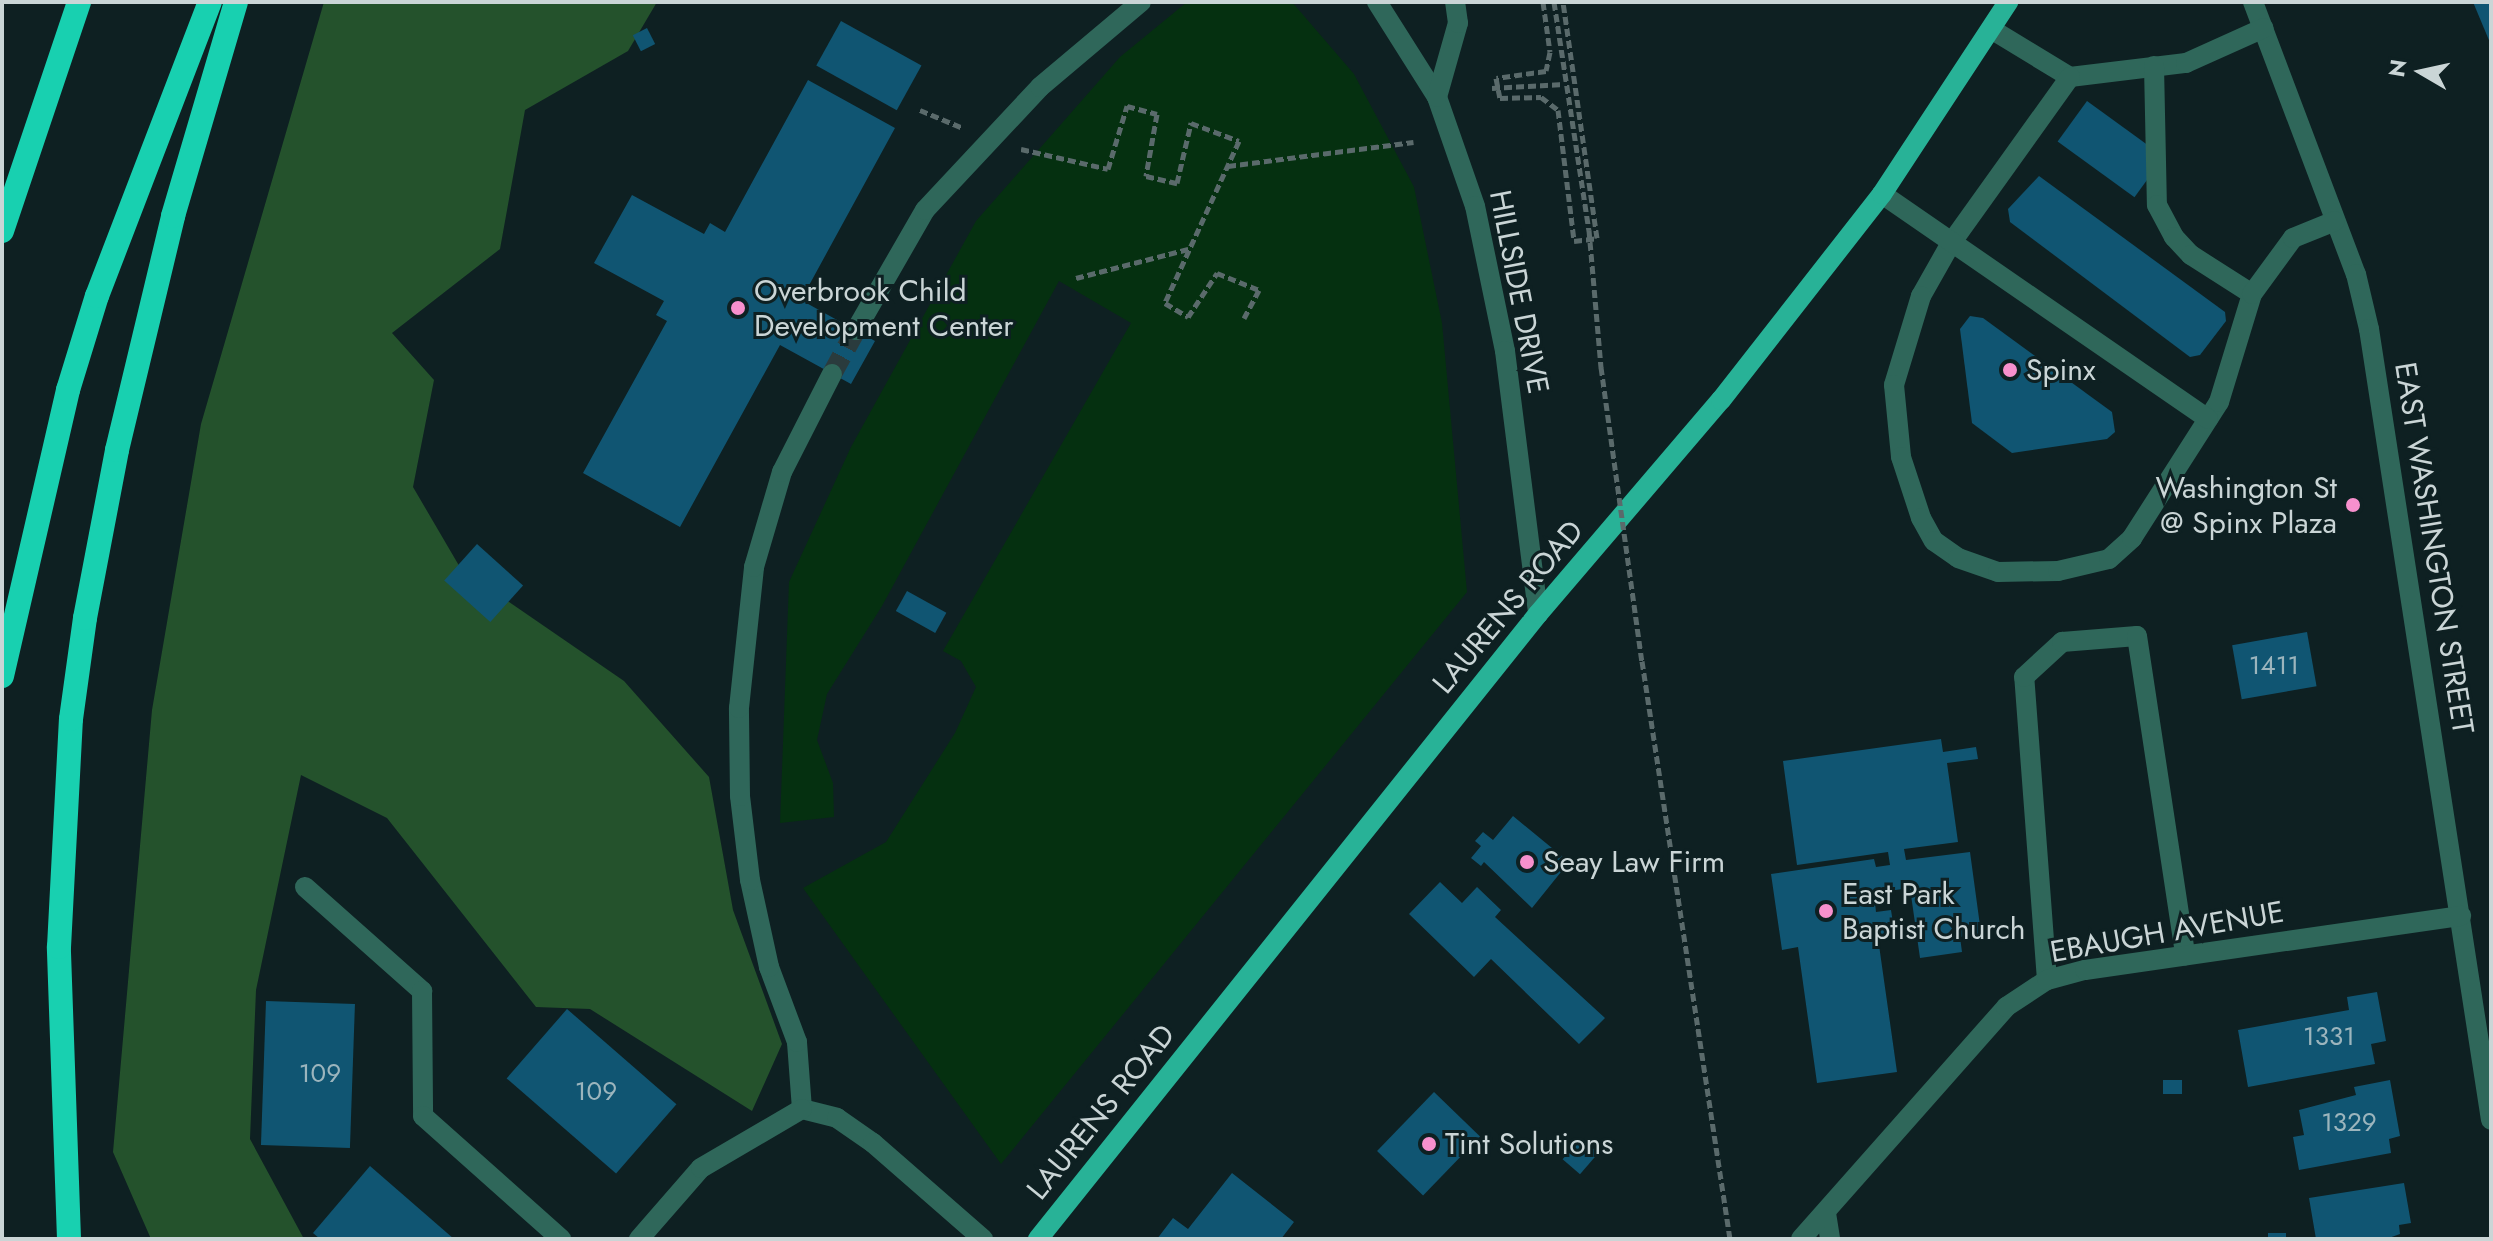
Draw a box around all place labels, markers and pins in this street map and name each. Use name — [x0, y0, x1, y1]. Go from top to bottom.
place label: Overbrook Child Development Center — [754, 273, 1013, 344]
marker: Overbrook Child Development Center — [729, 299, 747, 317]
place label: Spinx — [2026, 352, 2096, 388]
marker: Spinx — [2001, 361, 2019, 379]
place label: Washington St @ Spinx Plaza — [2155, 470, 2337, 540]
marker: Washington St @ Spinx Plaza — [2344, 496, 2362, 514]
place label: Seay Law Firm — [1543, 844, 1725, 880]
marker: Seay Law Firm — [1518, 853, 1536, 871]
place label: East Park Baptist Church — [1842, 876, 2026, 946]
marker: East Park Baptist Church — [1817, 902, 1835, 920]
place label: Tint Solutions — [1445, 1126, 1613, 1162]
marker: Tint Solutions — [1420, 1135, 1438, 1153]

